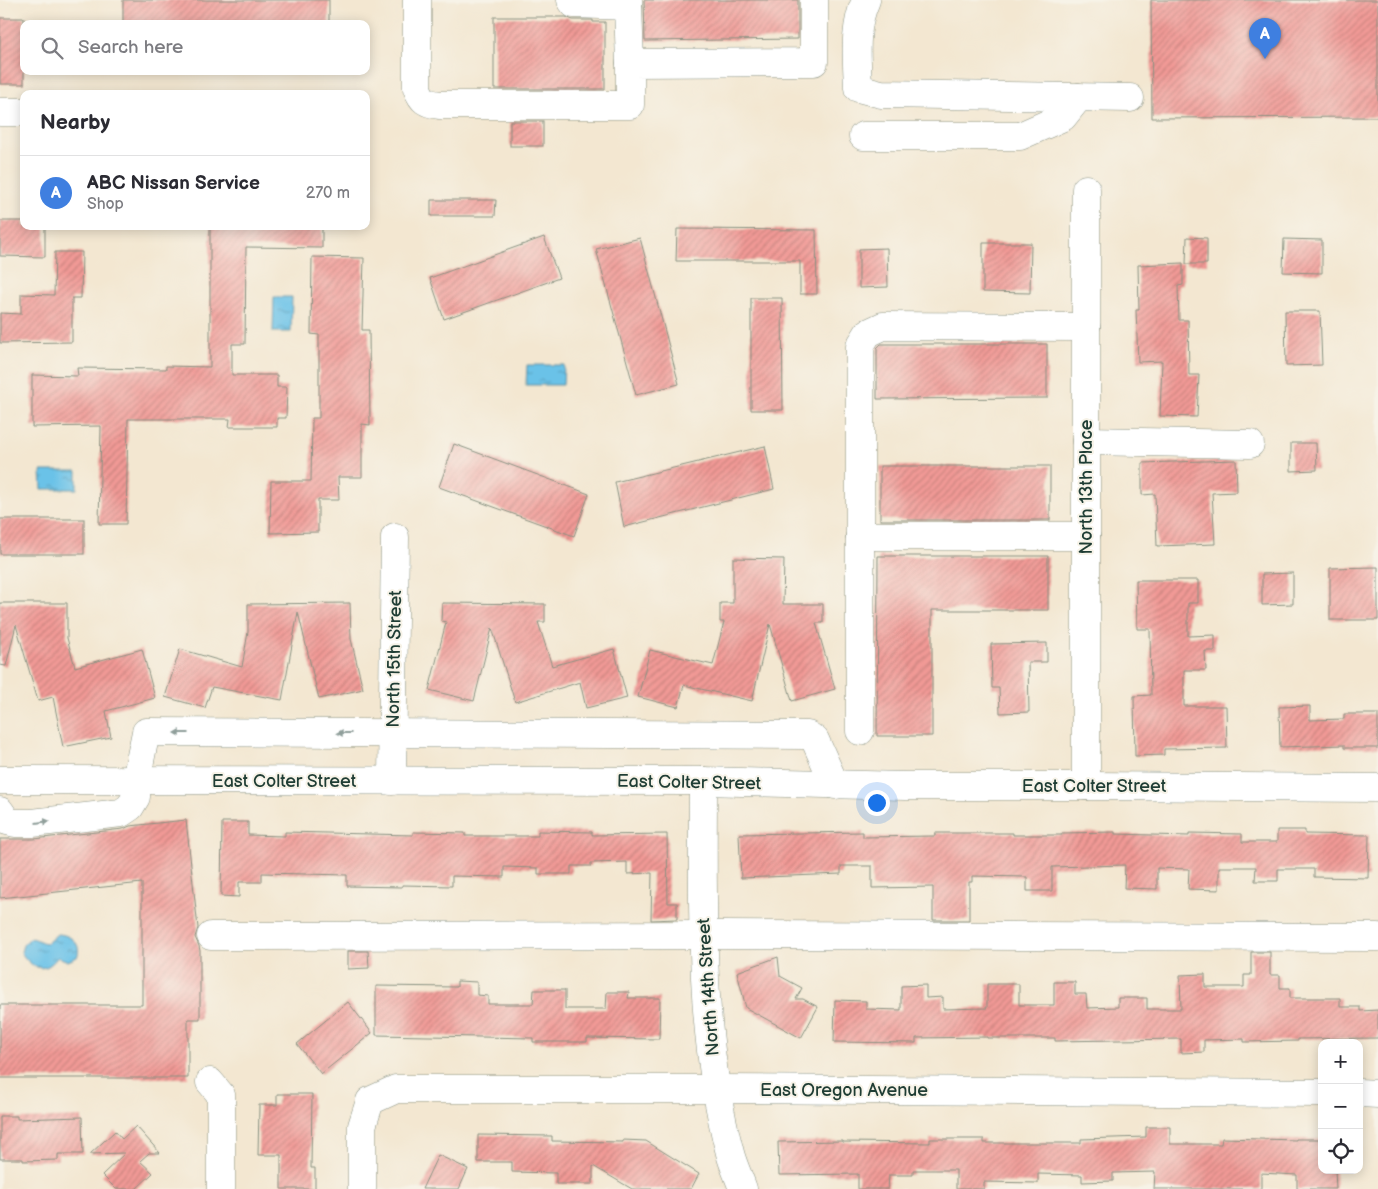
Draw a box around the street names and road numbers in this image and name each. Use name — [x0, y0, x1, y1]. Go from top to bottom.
street label: North 13th Place — [1076, 419, 1097, 554]
street label: North 15th Street — [383, 590, 406, 728]
street label: East Colter Street — [212, 771, 357, 792]
street label: East Colter Street — [617, 771, 762, 794]
street label: East Colter Street — [1022, 776, 1167, 797]
street label: North 14th Street — [693, 917, 724, 1057]
street label: East Oregon Avenue — [760, 1080, 928, 1101]

